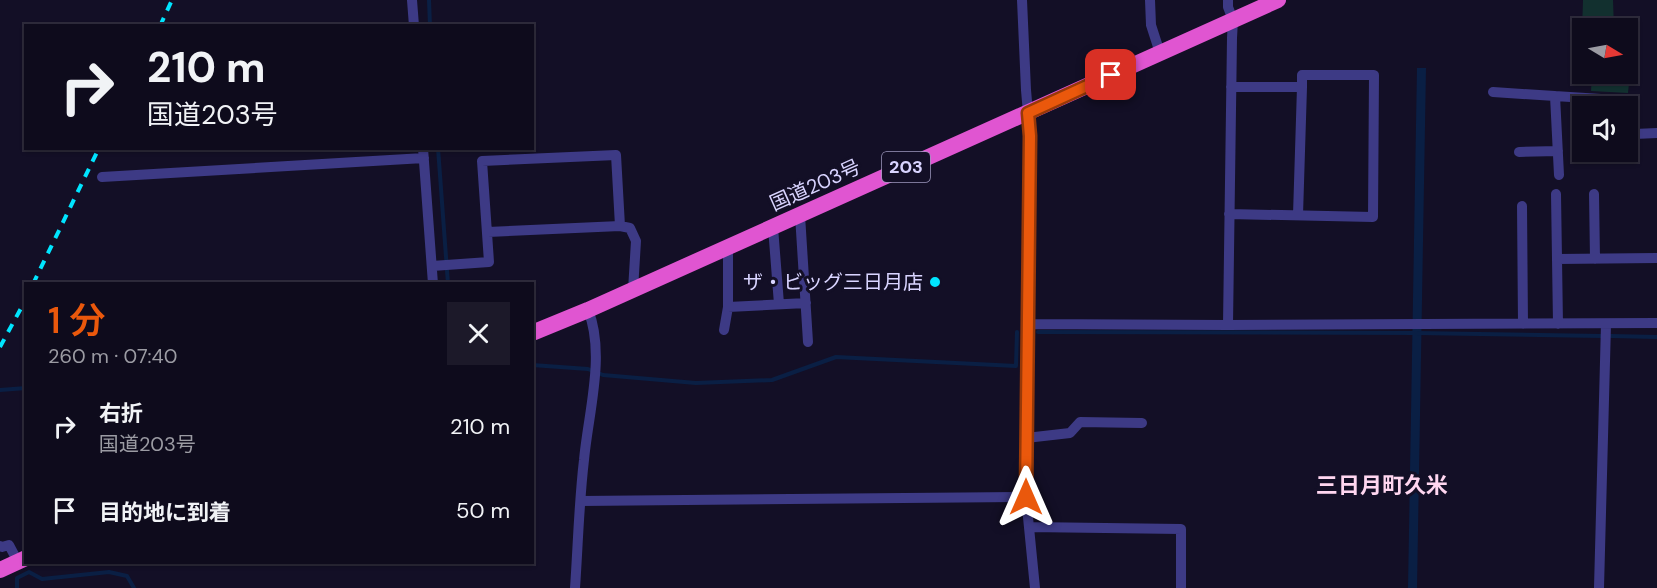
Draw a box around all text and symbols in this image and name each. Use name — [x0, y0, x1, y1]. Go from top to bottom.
north arrow — [1572, 18, 1638, 84]
map controls — [1572, 18, 1638, 162]
text: 210 m — [147, 40, 265, 95]
icon: right — [48, 48, 126, 126]
pin — [1085, 49, 1136, 100]
icon: arrive — [1094, 58, 1127, 91]
button: sound — [1572, 96, 1638, 162]
text: 国道203号 — [147, 97, 278, 132]
road number: 203 — [882, 152, 930, 182]
street label: 国道203号 — [765, 153, 865, 217]
place label: ザ・ビッグ三日月店 — [743, 269, 923, 295]
marker: ザ・ビッグ三日月店 — [928, 275, 942, 289]
text: 1 分 — [48, 297, 105, 344]
button: close — [447, 302, 510, 365]
text: 260 m · 07:40 — [48, 343, 177, 369]
text: 右折 — [99, 399, 143, 428]
icon: right — [48, 410, 81, 443]
text: 210 m — [450, 412, 510, 441]
text: 国道203号 — [99, 431, 196, 457]
position arrow — [994, 465, 1058, 529]
district label: 三日月町久米 — [1316, 471, 1448, 500]
icon: arrive — [48, 494, 81, 527]
text: 50 m — [456, 496, 510, 525]
text: 目的地に到着 — [99, 498, 231, 527]

